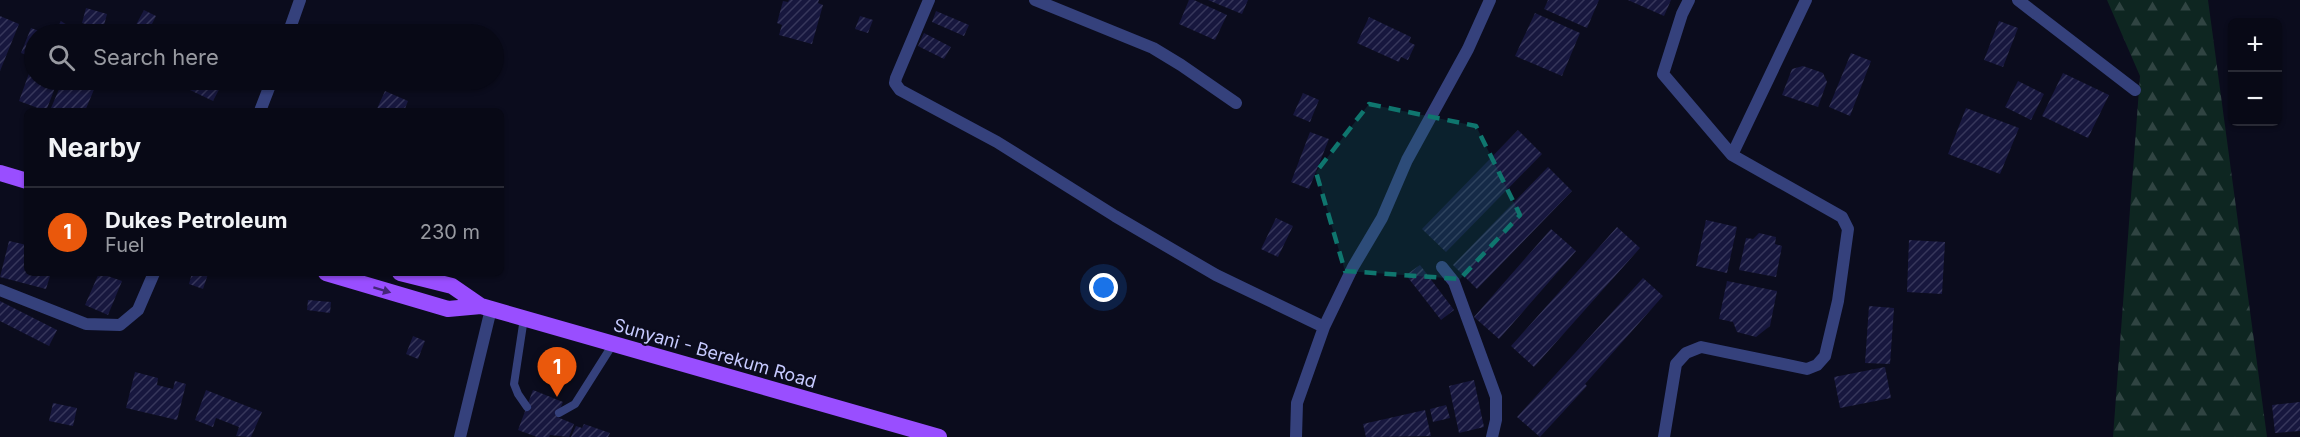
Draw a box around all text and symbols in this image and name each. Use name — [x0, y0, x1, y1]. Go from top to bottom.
map controls — [2228, 18, 2282, 126]
button: + — [2228, 18, 2282, 72]
search box — [24, 24, 504, 90]
icon: search — [45, 41, 78, 74]
text: Search here — [93, 44, 219, 70]
button: − — [2228, 72, 2282, 126]
text: Nearby — [48, 132, 141, 163]
text: Dukes Petroleum — [105, 207, 287, 233]
text: 1 — [63, 220, 72, 244]
text: 230 m — [420, 220, 480, 244]
text: Fuel — [105, 233, 144, 257]
your location — [1089, 273, 1118, 302]
one-way arrow — [373, 286, 391, 295]
street label: Sunyani - Berekum Road — [611, 314, 819, 392]
pin: 1 — [538, 348, 576, 397]

